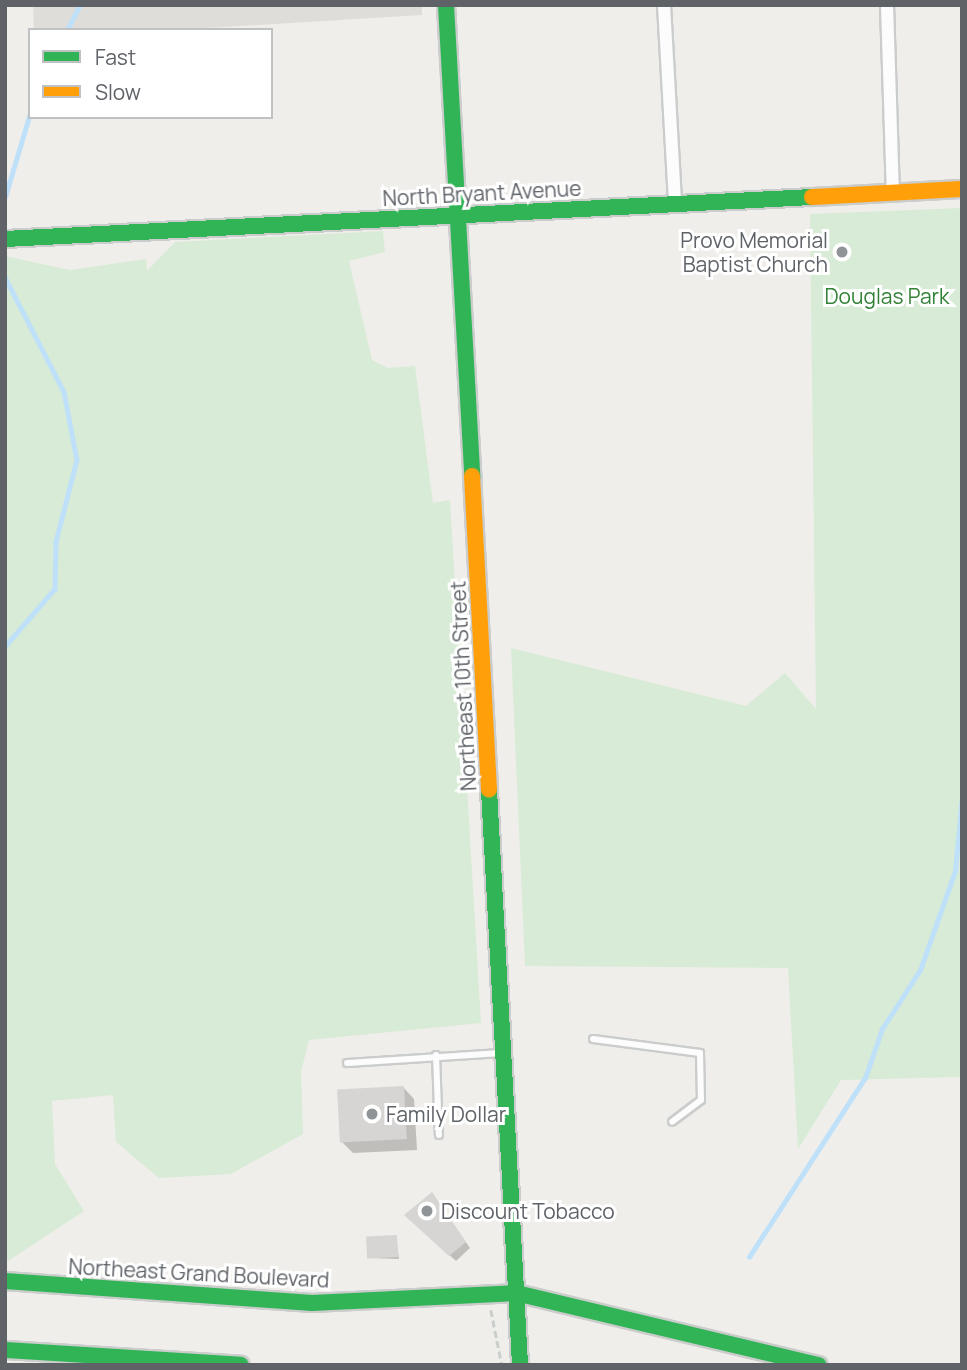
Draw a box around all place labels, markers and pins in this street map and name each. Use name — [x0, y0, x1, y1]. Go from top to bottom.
place label: Provo Memorial Baptist Church — [680, 227, 828, 277]
marker: Provo Memorial Baptist Church — [834, 244, 850, 260]
place label: Family Dollar — [386, 1101, 506, 1127]
marker: Family Dollar — [364, 1106, 380, 1122]
place label: Discount Tobacco — [441, 1198, 615, 1224]
marker: Discount Tobacco — [419, 1203, 435, 1219]

